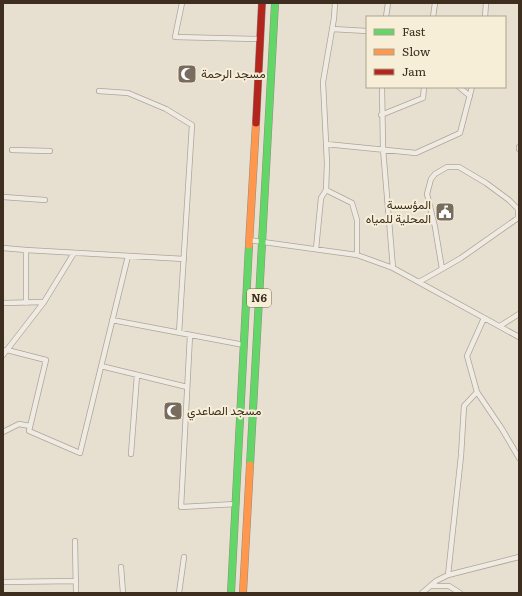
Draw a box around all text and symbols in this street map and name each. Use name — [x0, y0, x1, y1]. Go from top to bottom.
legend — [366, 16, 506, 88]
text: Fast — [402, 22, 426, 40]
text: Slow — [402, 42, 431, 60]
text: Jam — [402, 62, 427, 80]
mosque icon: مسجد الرحمة — [176, 63, 198, 85]
place label: مسجد الرحمة — [201, 64, 266, 82]
place label: المؤسسة المحلية للمياه — [366, 195, 431, 227]
public building icon: المؤسسة المحلية للمياه — [434, 201, 456, 223]
road number: N6 — [247, 289, 271, 307]
mosque icon: مسجد الصاعدي — [162, 400, 184, 422]
place label: مسجد الصاعدي — [187, 401, 261, 421]

